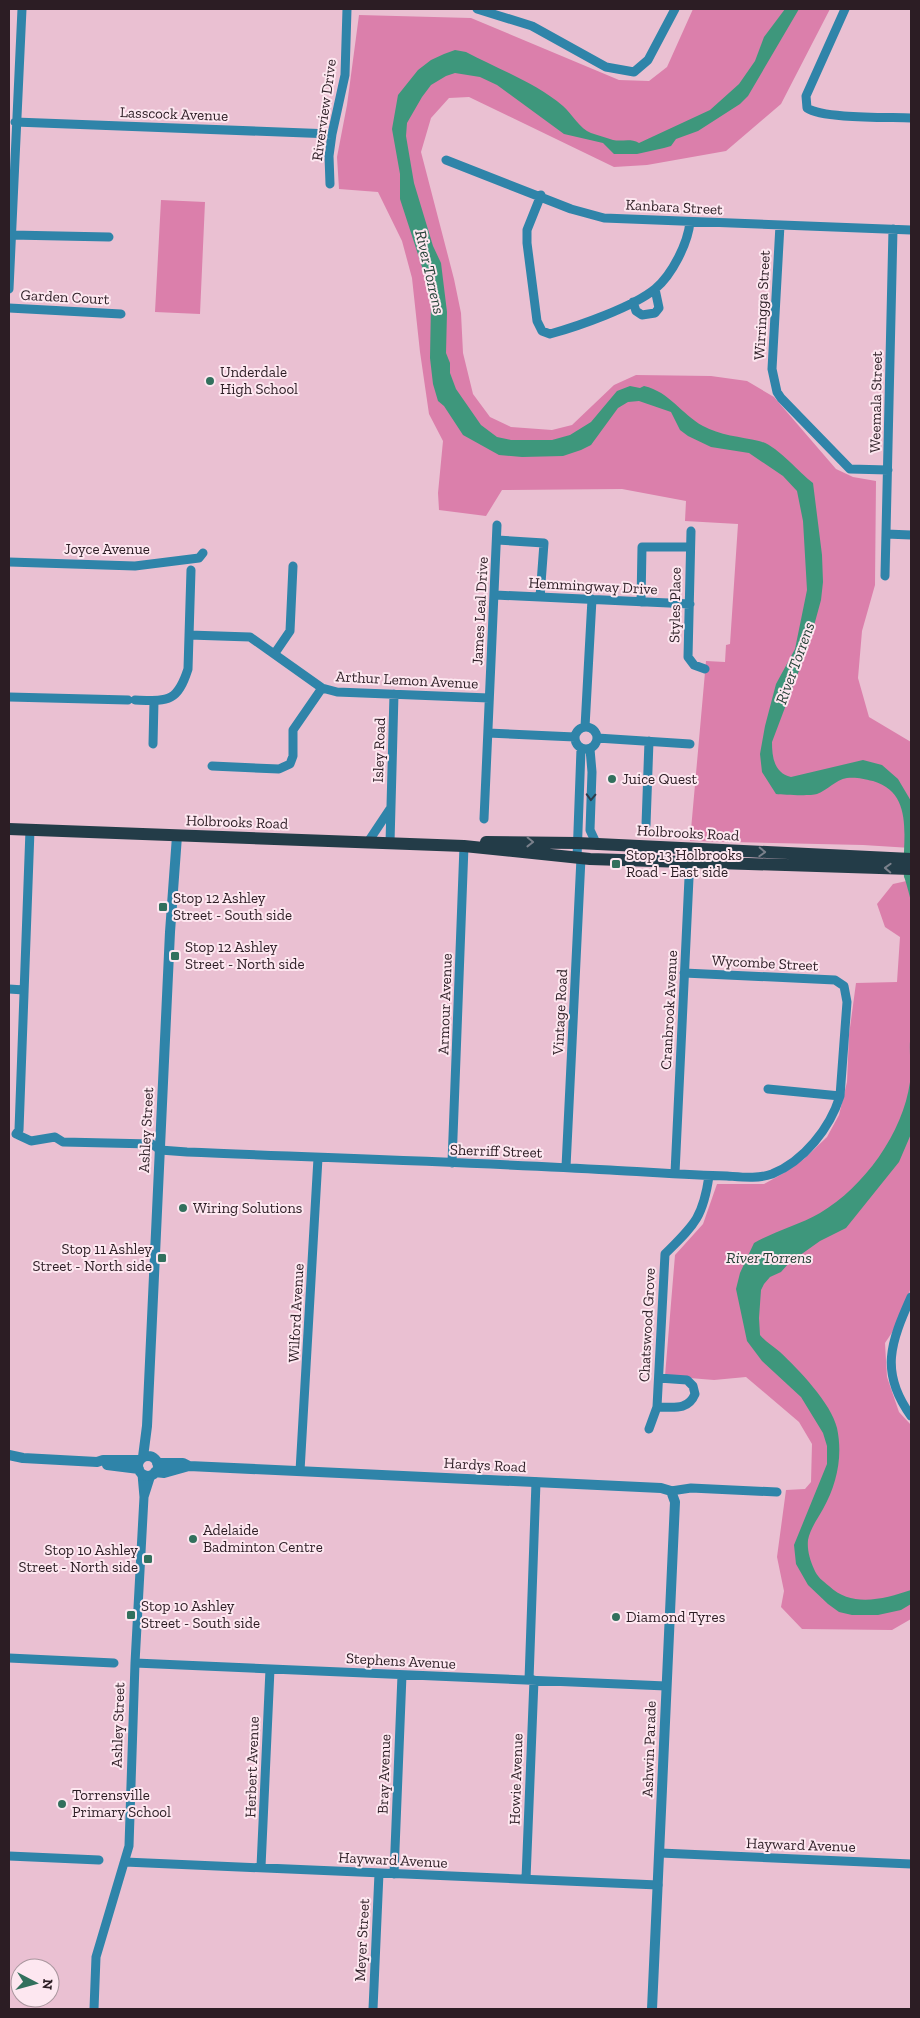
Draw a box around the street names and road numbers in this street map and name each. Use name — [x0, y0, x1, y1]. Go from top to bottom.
street label: Riverview Drive — [308, 58, 340, 162]
street label: Lasscock Avenue — [120, 103, 228, 125]
street label: Kanbara Street — [625, 195, 723, 219]
street label: Wirringga Street — [750, 249, 774, 360]
street label: Garden Court — [20, 286, 110, 308]
street label: Weemala Street — [866, 351, 886, 453]
street label: Joyce Avenue — [64, 540, 150, 558]
street label: James Leal Drive — [468, 556, 492, 666]
street label: Styles Place — [665, 567, 685, 643]
street label: Hemmingway Drive — [528, 574, 658, 598]
street label: Arthur Lemon Avenue — [335, 667, 479, 693]
street label: Isley Road — [369, 716, 389, 783]
street label: Holbrooks Road — [186, 811, 289, 833]
street label: Holbrooks Road — [636, 821, 740, 845]
street label: Cranbrook Avenue — [657, 950, 681, 1070]
street label: Wycombe Street — [711, 951, 819, 975]
street label: Armour Avenue — [434, 953, 456, 1055]
street label: Vintage Road — [549, 968, 571, 1056]
street label: Ashley Street — [135, 1086, 157, 1173]
street label: Sherriff Street — [450, 1140, 543, 1162]
street label: Wilford Avenue — [284, 1263, 308, 1363]
street label: Chatswood Grove — [635, 1267, 659, 1383]
street label: Hardys Road — [443, 1454, 527, 1476]
street label: Stephens Avenue — [346, 1649, 456, 1673]
street label: Ashley Street — [108, 1681, 129, 1768]
street label: Ashwin Parade — [638, 1700, 660, 1798]
street label: Herbert Avenue — [241, 1716, 263, 1818]
street label: Howie Avenue — [505, 1733, 527, 1825]
street label: Bray Avenue — [374, 1734, 394, 1814]
street label: Hayward Avenue — [746, 1834, 856, 1856]
street label: Hayward Avenue — [338, 1848, 448, 1872]
street label: Meyer Street — [351, 1898, 373, 1982]

